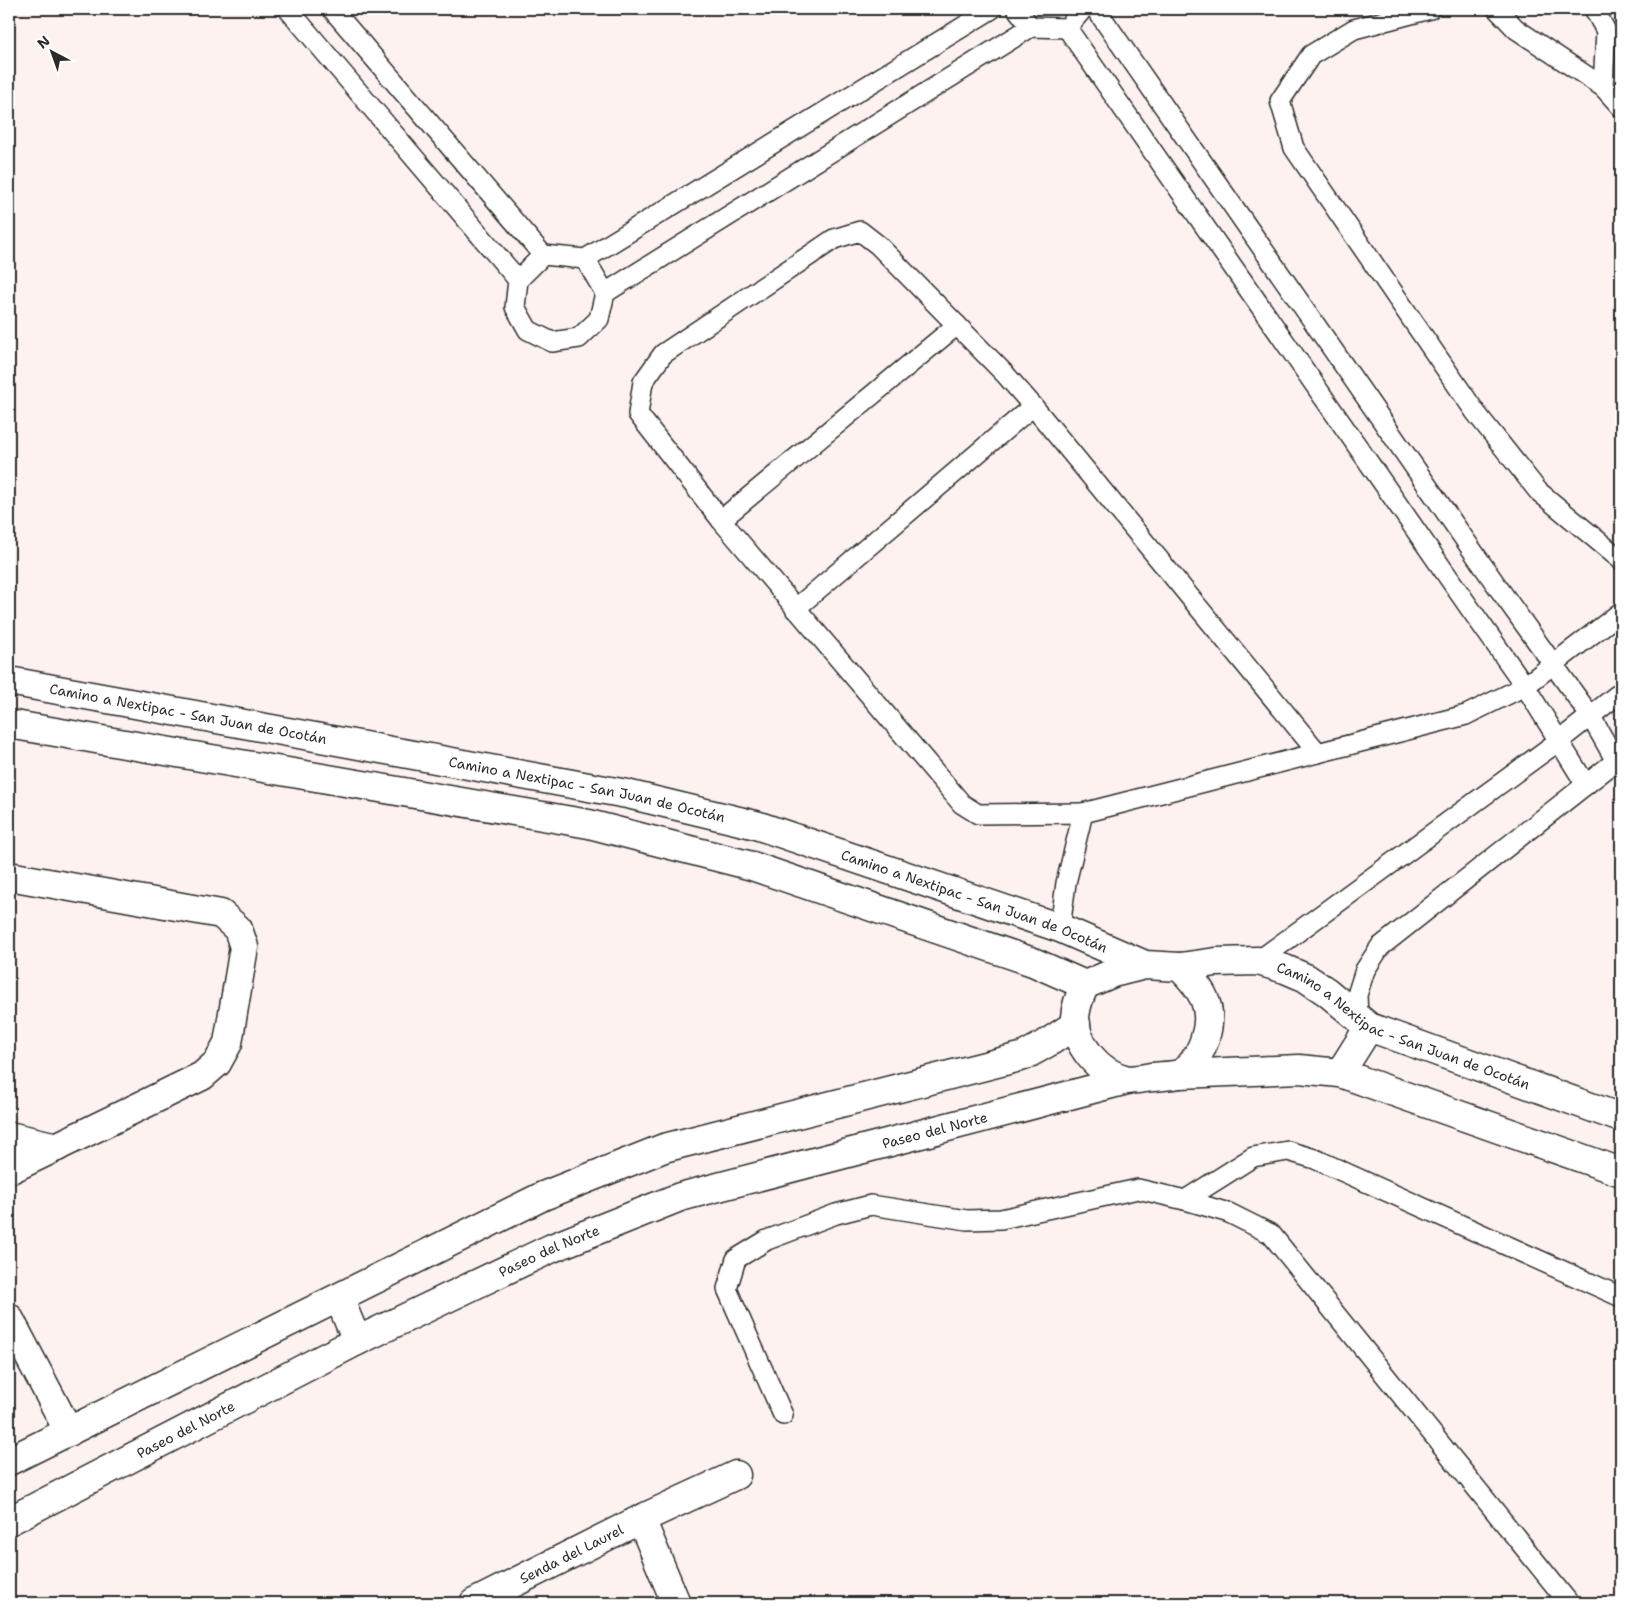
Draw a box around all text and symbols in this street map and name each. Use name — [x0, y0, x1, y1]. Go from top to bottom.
north arrow — [28, 28, 78, 78]
text: N — [33, 32, 54, 53]
street label: Camino a Nextipac - San Juan de Ocotán — [48, 680, 329, 748]
street label: Camino a Nextipac - San Juan de Ocotán — [447, 753, 727, 826]
street label: Camino a Nextipac - San Juan de Ocotán — [839, 845, 1111, 957]
street label: Camino a Nextipac - San Juan de Ocotán — [1275, 958, 1533, 1094]
street label: Paseo del Norte — [880, 1108, 989, 1153]
street label: Paseo del Norte — [496, 1221, 602, 1281]
street label: Paseo del Norte — [134, 1397, 238, 1462]
street label: Senda del Laurel — [516, 1520, 627, 1588]

